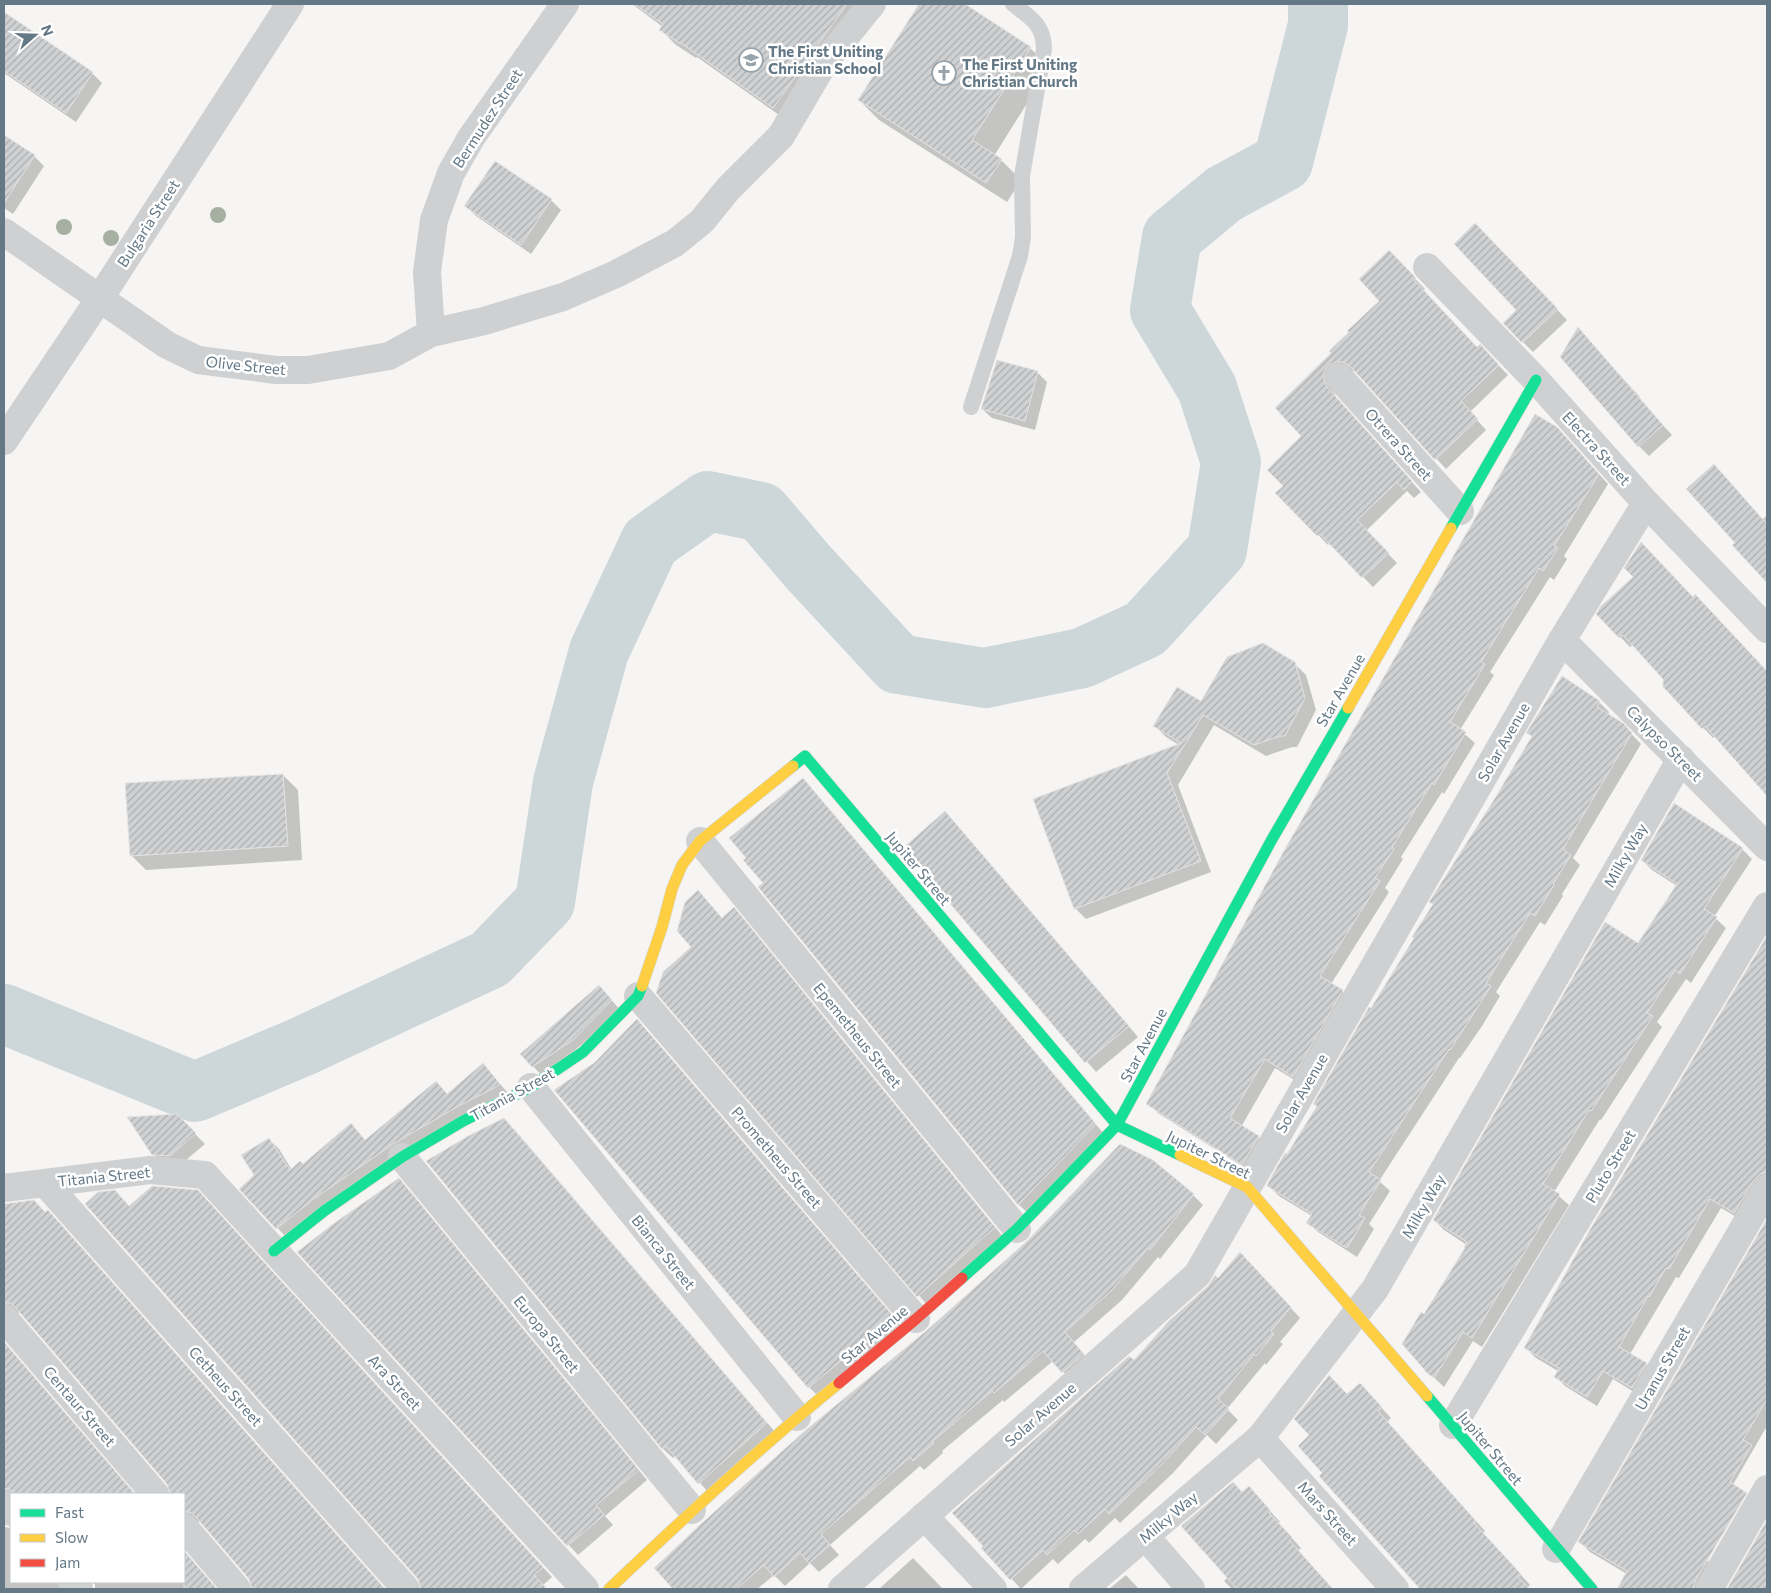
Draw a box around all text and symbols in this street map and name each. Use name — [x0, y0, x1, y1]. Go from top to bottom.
north arrow — [10, 10, 60, 60]
text: N — [38, 23, 57, 38]
place label: The First Uniting Christian School — [768, 42, 883, 77]
school or university icon: The First Uniting Christian School — [738, 47, 764, 73]
place label: The First Uniting Christian Church — [962, 55, 1078, 90]
church icon: The First Uniting Christian Church — [931, 60, 957, 86]
street label: Bermudez Street — [448, 65, 526, 171]
street label: Bulgaria Street — [113, 176, 183, 270]
street label: Olive Street — [205, 352, 287, 378]
street label: Otrera Street — [1362, 404, 1436, 484]
street label: Electra Street — [1559, 407, 1635, 489]
street label: Star Avenue — [1312, 650, 1368, 730]
street label: Solar Avenue — [1473, 699, 1533, 785]
street label: Calypso Street — [1623, 701, 1707, 785]
street label: Milky Way — [1600, 820, 1651, 890]
street label: Jupiter Street — [883, 827, 955, 909]
street label: Epemetheus Street — [810, 979, 906, 1091]
street label: Star Avenue — [1116, 1005, 1170, 1085]
street label: Solar Avenue — [1271, 1050, 1331, 1136]
street label: Titania Street — [467, 1064, 557, 1124]
street label: Prometheus Street — [728, 1103, 826, 1211]
street label: Jupiter Street — [1164, 1126, 1254, 1182]
street label: Pluto Street — [1581, 1126, 1639, 1206]
street label: Titania Street — [57, 1162, 151, 1190]
street label: Milky Way — [1398, 1171, 1449, 1241]
street label: Bianca Street — [629, 1211, 699, 1293]
street label: Europa Street — [510, 1292, 584, 1376]
street label: Star Avenue — [837, 1301, 911, 1367]
street label: Uranus Street — [1631, 1323, 1693, 1413]
street label: Cetheus Street — [185, 1342, 267, 1430]
street label: Ara Street — [365, 1351, 425, 1413]
street label: Centaur Street — [40, 1362, 120, 1450]
street label: Solar Avenue — [1001, 1378, 1079, 1450]
street label: Jupiter Street — [1455, 1407, 1527, 1489]
street label: Mars Street — [1295, 1477, 1361, 1549]
street label: Milky Way — [1135, 1487, 1201, 1547]
legend — [10, 1493, 185, 1583]
text: Fast — [55, 1503, 84, 1521]
text: Slow — [55, 1528, 88, 1546]
text: Jam — [55, 1553, 80, 1571]

